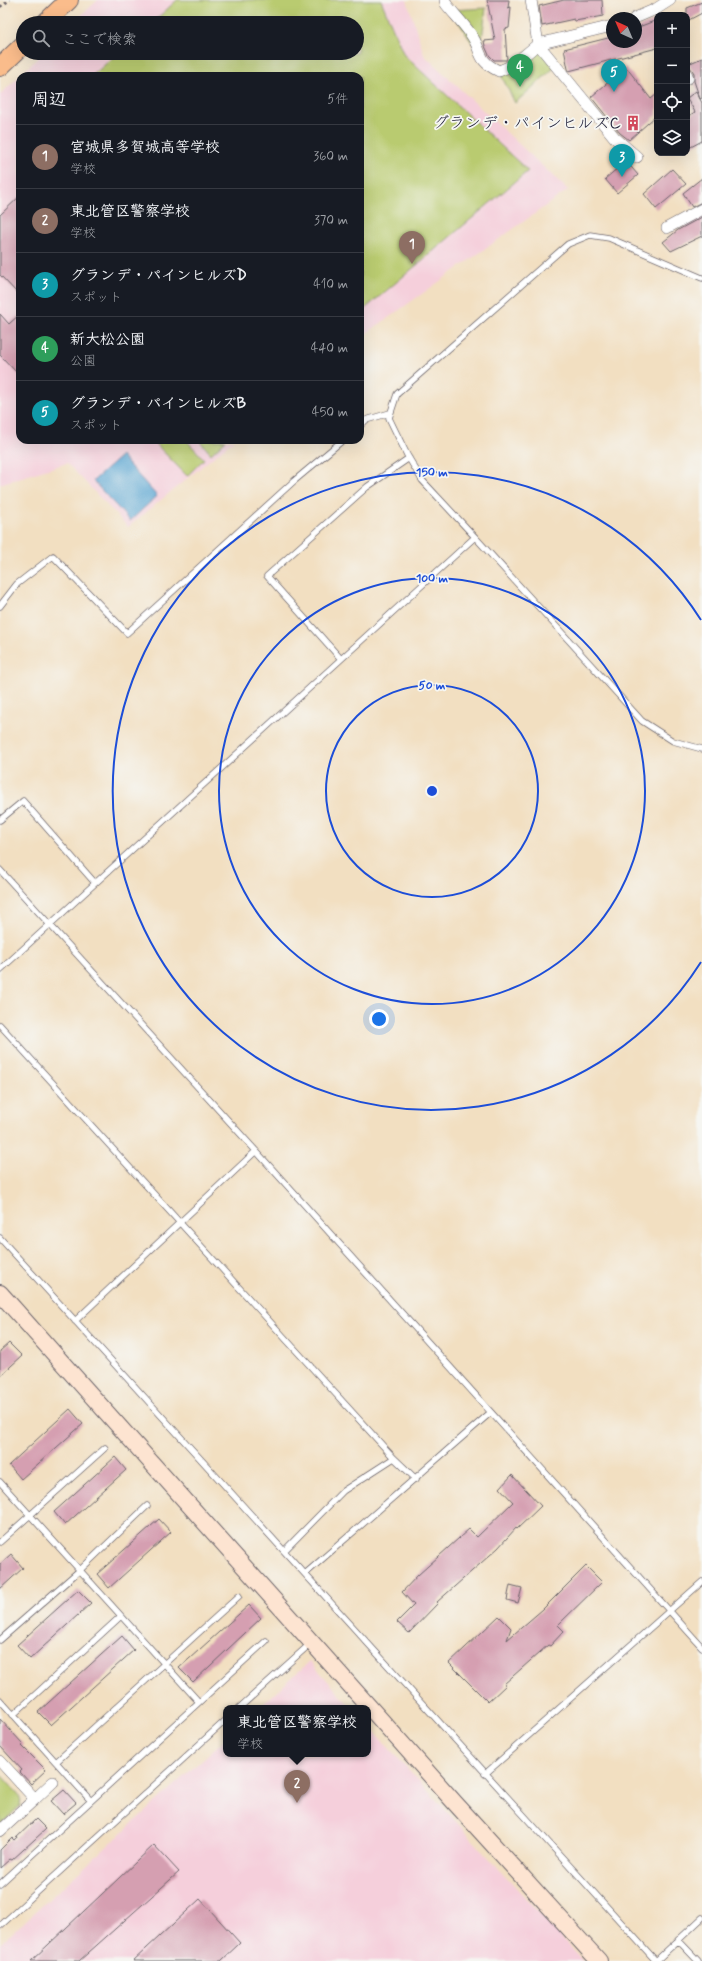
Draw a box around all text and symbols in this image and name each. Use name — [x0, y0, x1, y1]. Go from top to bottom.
north arrow — [606, 12, 642, 48]
map controls — [654, 12, 690, 156]
button: + — [654, 12, 690, 48]
search box — [16, 16, 364, 60]
icon: search — [30, 27, 52, 49]
text: ここで検索 — [62, 30, 137, 50]
button: − — [654, 48, 690, 84]
pin: 4 — [507, 54, 533, 87]
pin: 5 — [601, 59, 627, 92]
button: locate — [654, 84, 690, 120]
text: 周辺 — [32, 89, 66, 111]
text: 5件 — [327, 91, 348, 108]
place label: グランデ・パインヒルズC — [433, 113, 621, 134]
building icon: グランデ・パインヒルズC — [624, 114, 642, 132]
button: layers — [654, 120, 690, 156]
text: 宮城県多賀城高等学校 — [70, 138, 220, 158]
pin: 3 — [609, 144, 635, 177]
text: 1 — [42, 148, 48, 165]
text: 360 m — [313, 148, 348, 165]
text: 学校 — [70, 161, 96, 178]
text: 東北管区警察学校 — [70, 202, 190, 222]
text: 2 — [42, 212, 48, 229]
text: 370 m — [314, 212, 348, 229]
text: 学校 — [70, 225, 96, 242]
pin: 1 — [399, 231, 425, 264]
text: グランデ・パインヒルズD — [70, 266, 247, 286]
text: 3 — [42, 276, 48, 293]
text: 410 m — [313, 276, 348, 293]
text: スポット — [70, 289, 122, 306]
text: 新大松公園 — [70, 330, 145, 350]
text: 4 — [41, 340, 49, 357]
text: 440 m — [311, 340, 348, 357]
text: 公園 — [70, 353, 96, 370]
text: グランデ・パインヒルズB — [70, 394, 246, 414]
text: 5 — [41, 404, 49, 421]
text: 450 m — [312, 404, 348, 421]
text: スポット — [70, 417, 122, 434]
text: 150 m — [416, 465, 448, 481]
text: 100 m — [416, 571, 449, 587]
text: 50 m — [419, 678, 446, 694]
centre of rings — [425, 784, 439, 798]
your location — [369, 1009, 389, 1029]
popup — [223, 1705, 371, 1757]
text: 東北管区警察学校 — [237, 1713, 357, 1733]
text: 学校 — [237, 1736, 263, 1753]
pin: 2 — [284, 1770, 310, 1803]

